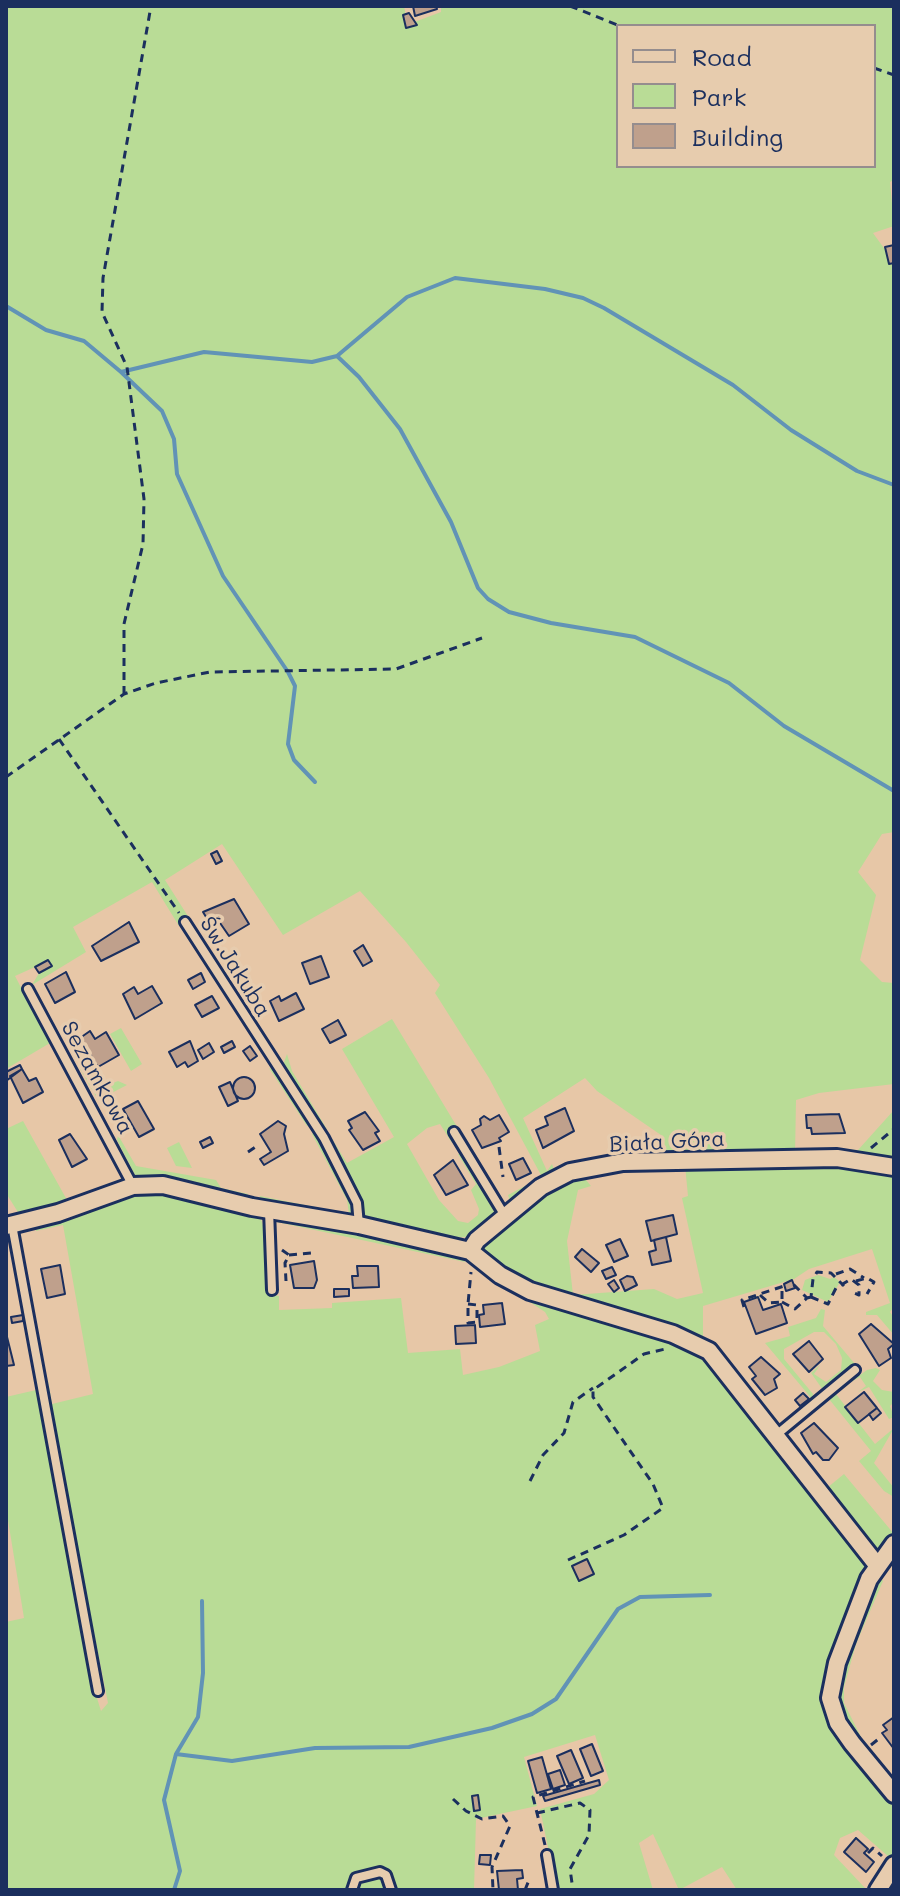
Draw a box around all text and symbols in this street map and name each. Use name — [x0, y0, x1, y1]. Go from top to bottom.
legend — [616, 24, 876, 168]
text: Road — [692, 41, 752, 72]
text: Park — [692, 81, 746, 112]
text: Building — [692, 121, 783, 152]
street label: Św.Jakuba — [194, 912, 276, 1022]
street label: Sezamkowa — [55, 1017, 139, 1139]
street label: Biała Góra — [608, 1126, 726, 1158]

